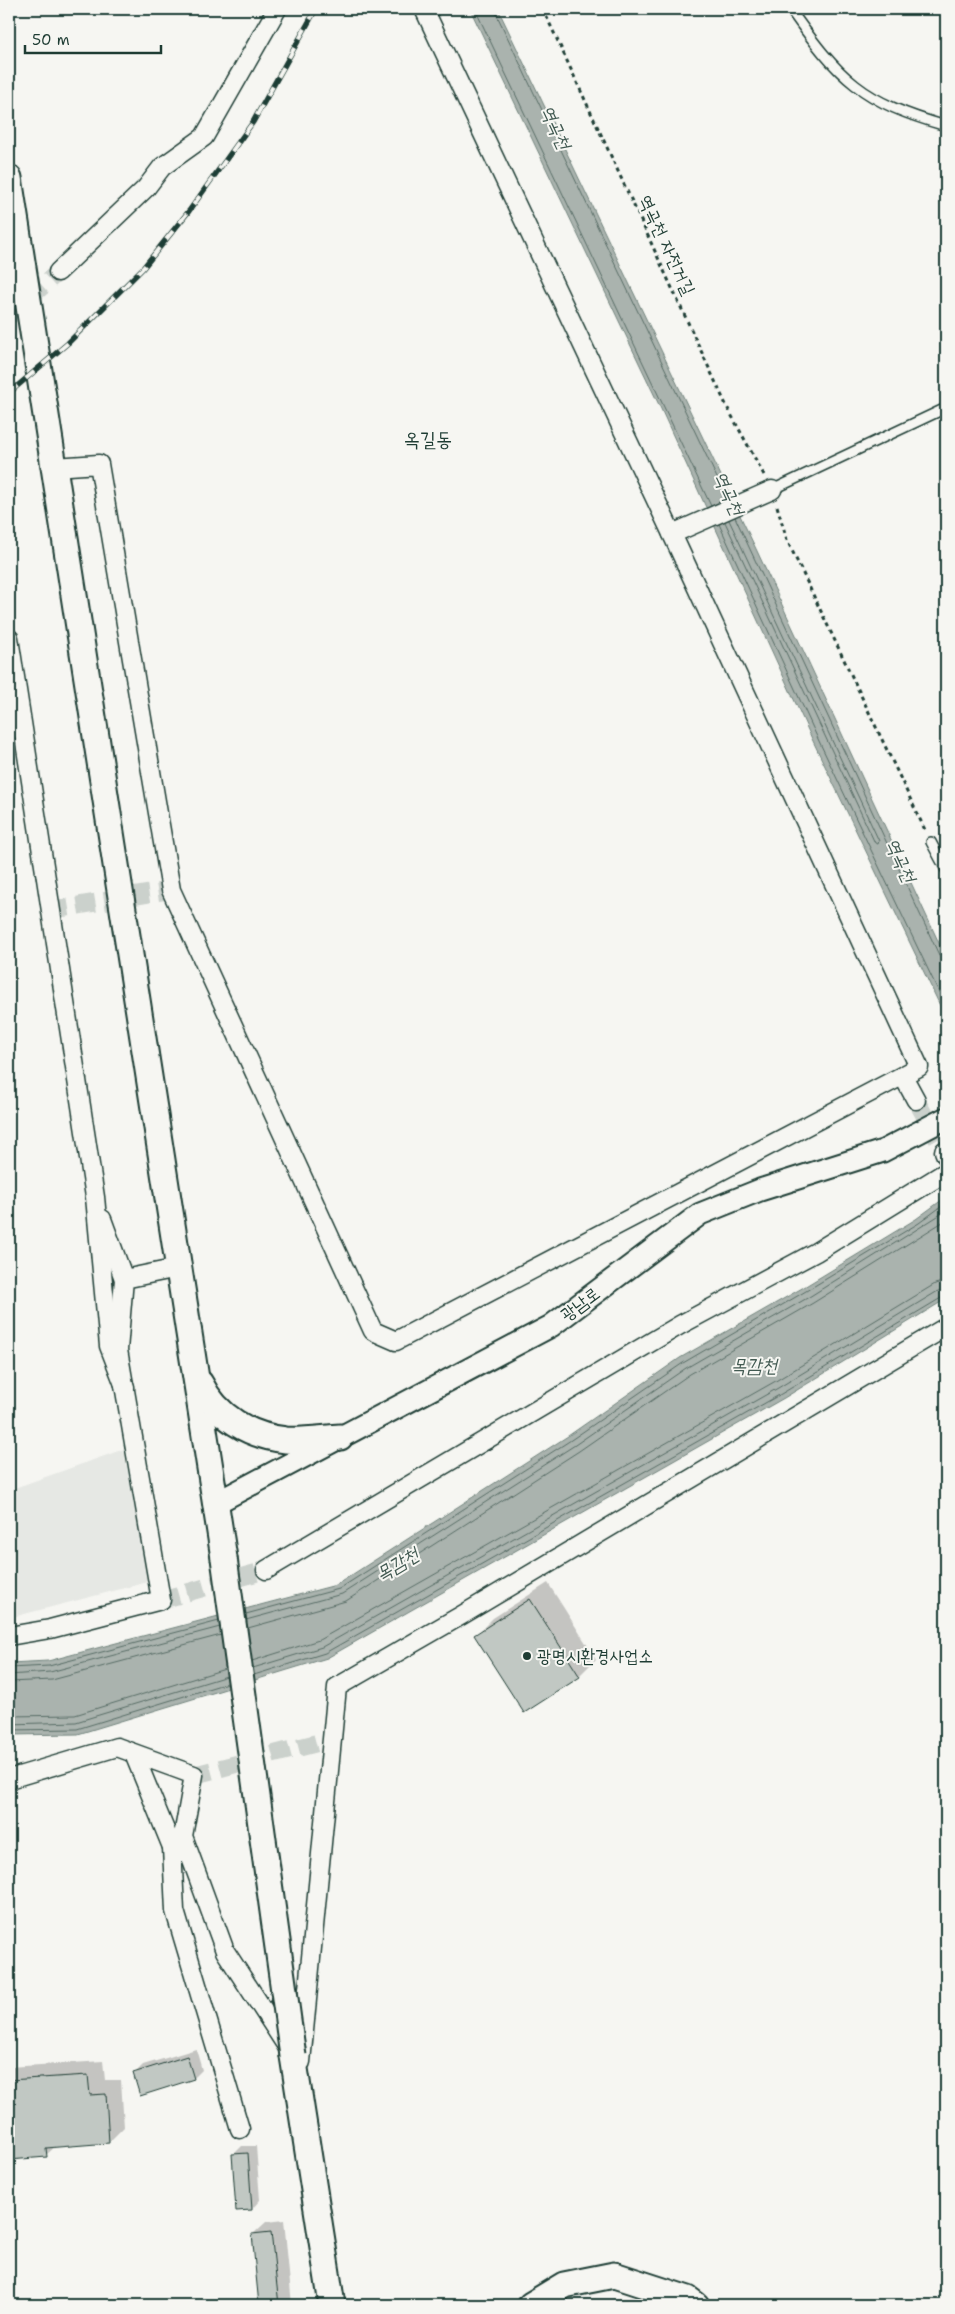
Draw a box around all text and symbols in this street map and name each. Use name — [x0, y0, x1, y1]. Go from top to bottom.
scale bar — [25, 22, 161, 54]
text: 50 m — [32, 30, 70, 50]
water label: 역곡천 — [535, 101, 578, 155]
street label: 역곡천 자전거길 — [633, 191, 701, 299]
district label: 옥길동 — [404, 426, 452, 452]
water label: 역곡천 — [708, 467, 751, 521]
water label: 역곡천 — [880, 834, 923, 888]
street label: 광남로 — [555, 1281, 605, 1327]
water label: 목감천 — [731, 1353, 779, 1378]
water label: 목감천 — [371, 1541, 425, 1587]
place label: 광명시환경사업소 — [537, 1644, 653, 1668]
marker: 광명시환경사업소 — [521, 1650, 533, 1662]

